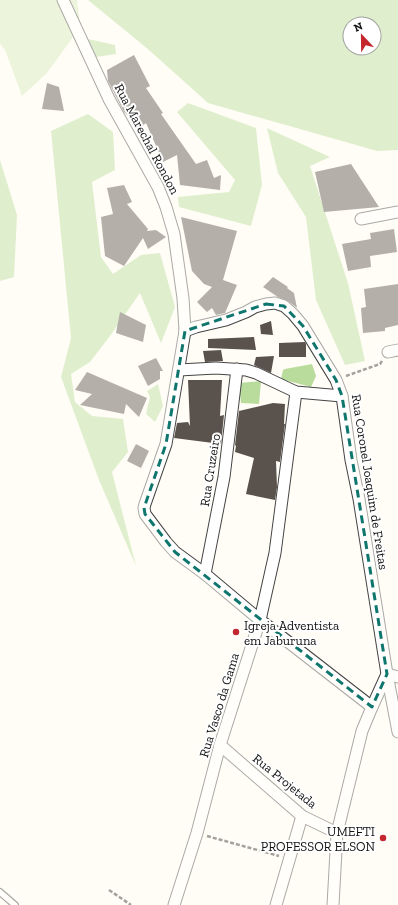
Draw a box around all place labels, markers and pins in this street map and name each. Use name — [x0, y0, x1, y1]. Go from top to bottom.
place label: Igreja Adventista em Jaburuna — [244, 618, 340, 648]
marker: Igreja Adventista em Jaburuna — [231, 627, 241, 637]
place label: UMEFTI PROFESSOR ELSON — [261, 824, 375, 854]
marker: UMEFTI PROFESSOR ELSON — [378, 833, 388, 843]

